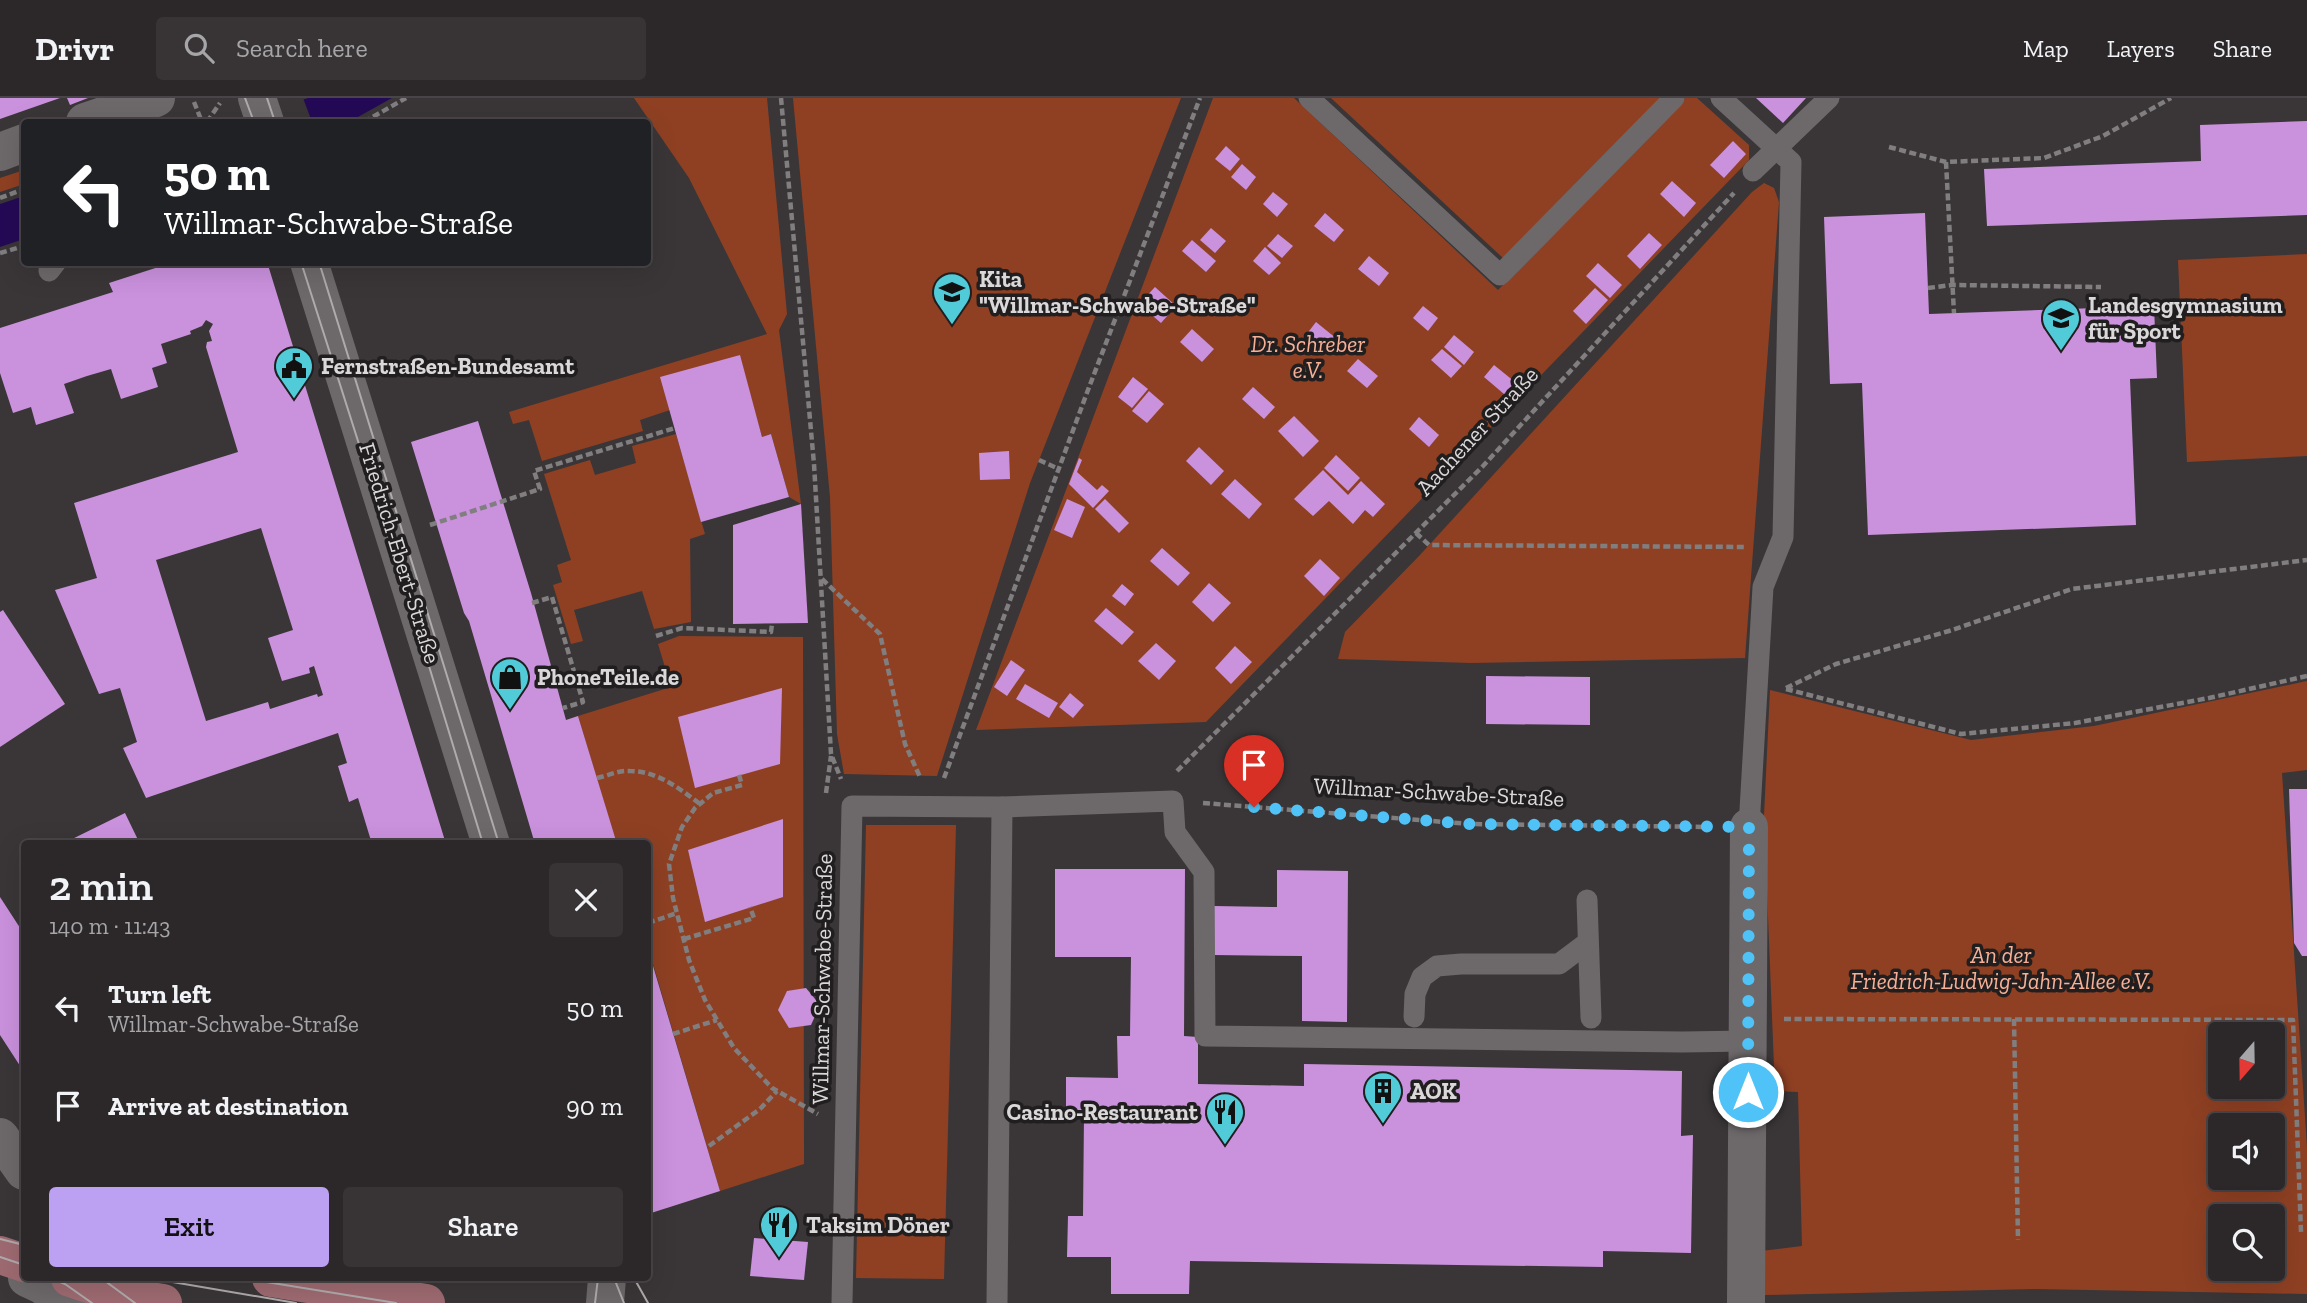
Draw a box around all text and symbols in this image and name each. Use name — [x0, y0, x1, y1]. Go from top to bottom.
search box — [156, 17, 646, 80]
text: Drivr — [35, 29, 114, 68]
icon: search — [180, 29, 218, 67]
text: Search here — [236, 32, 368, 64]
text: Map — [2023, 34, 2069, 63]
text: Layers — [2107, 34, 2175, 63]
text: Share — [2213, 34, 2272, 63]
text: 50 m — [164, 144, 270, 203]
icon: left — [49, 147, 140, 238]
text: Willmar-Schwabe-Straße — [164, 204, 513, 242]
place label: Kita "Willmar-Schwabe-Straße" — [979, 265, 1256, 319]
school or university icon: Kita "Willmar-Schwabe-Straße" — [931, 271, 973, 326]
place label: Landesgymnasium für Sport — [2088, 291, 2283, 345]
school or university icon: Landesgymnasium für Sport — [2040, 297, 2082, 352]
park label: Dr. Schreber e.V. — [1251, 330, 1365, 384]
public building icon: Fernstraßen-Bundesamt — [273, 345, 315, 400]
place label: Fernstraßen-Bundesamt — [321, 352, 575, 380]
street label: Aachener Straße — [1410, 361, 1544, 501]
street label: Friedrich-Ebert-Straße — [353, 439, 447, 667]
shop icon: PhoneTeile.de — [489, 656, 531, 711]
place label: PhoneTeile.de — [537, 663, 679, 691]
pin — [1224, 735, 1284, 807]
icon: arrive — [1235, 746, 1273, 784]
street label: Willmar-Schwabe-Straße — [1313, 771, 1565, 813]
street label: Willmar-Schwabe-Straße — [806, 853, 838, 1105]
text: 2 min — [49, 860, 153, 911]
button: close — [549, 863, 623, 937]
text: 140 m · 11:43 — [49, 912, 171, 940]
park label: An der Friedrich-Ludwig-Jahn-Allee e.V. — [1850, 941, 2152, 995]
text: Turn left — [108, 978, 211, 1010]
icon: left — [49, 989, 87, 1027]
text: 50 m — [566, 992, 623, 1024]
text: Willmar-Schwabe-Straße — [108, 1010, 359, 1038]
north arrow — [2208, 1022, 2286, 1099]
map controls — [2208, 1022, 2285, 1281]
position arrow — [1711, 1055, 1785, 1129]
building icon: AOK — [1362, 1070, 1404, 1125]
place label: AOK — [1410, 1077, 1457, 1105]
icon: arrive — [49, 1087, 87, 1125]
text: Arrive at destination — [108, 1090, 348, 1122]
text: 90 m — [566, 1090, 623, 1122]
restaurant icon: Casino-Restaurant — [1204, 1091, 1246, 1146]
place label: Casino-Restaurant — [1007, 1098, 1199, 1126]
button: sound — [2208, 1113, 2285, 1190]
button: Exit — [49, 1187, 329, 1267]
button: Share — [343, 1187, 623, 1267]
restaurant icon: Taksim Döner — [758, 1204, 800, 1259]
button: search — [2208, 1204, 2285, 1281]
place label: Taksim Döner — [806, 1211, 950, 1239]

